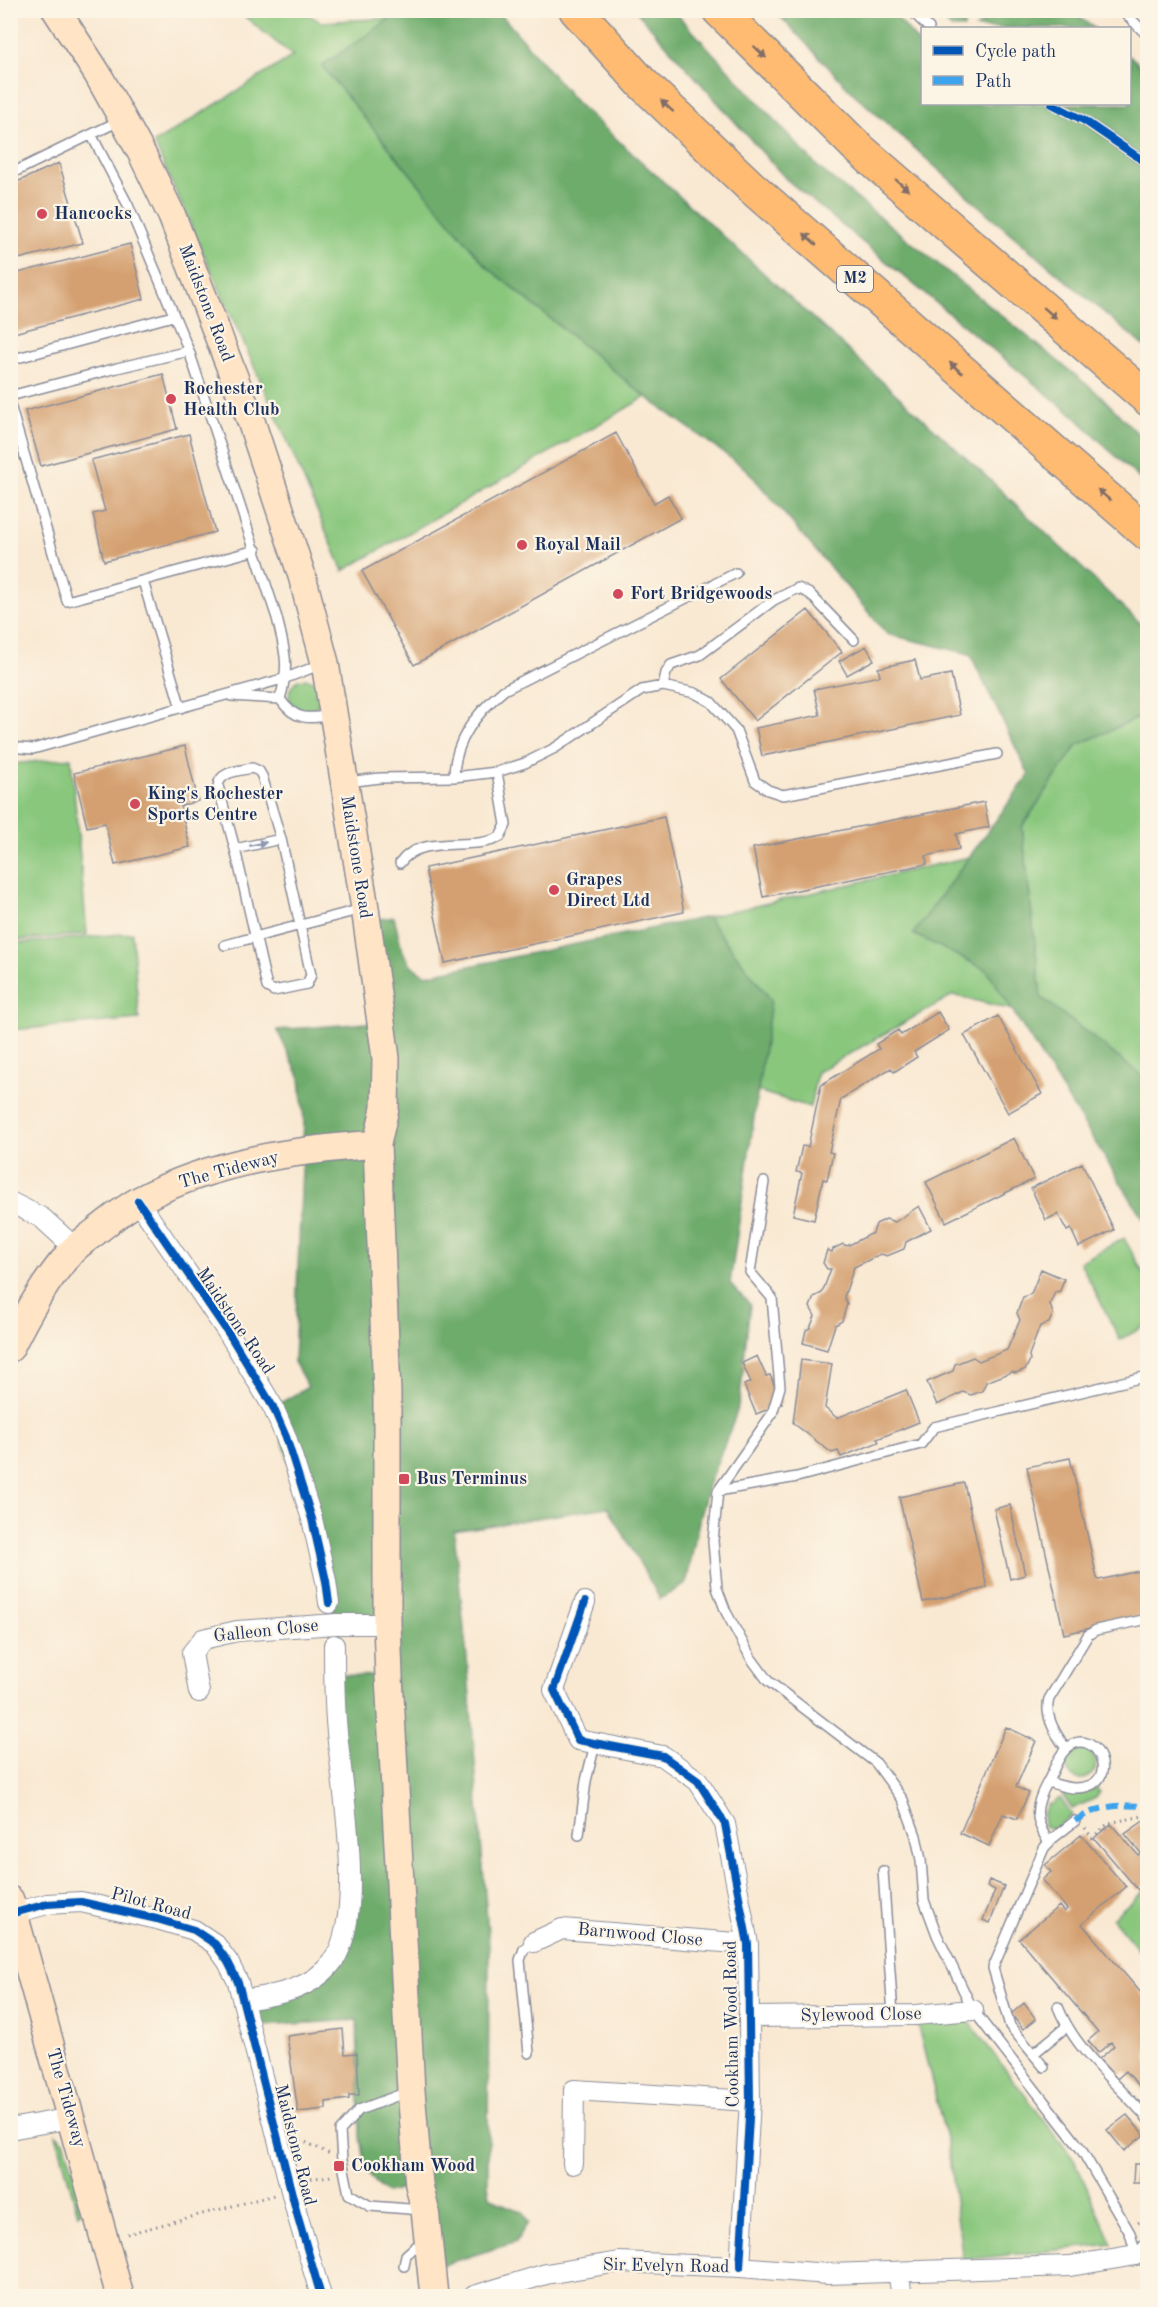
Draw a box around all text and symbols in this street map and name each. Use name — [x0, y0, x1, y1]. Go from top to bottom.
legend — [921, 27, 1131, 105]
text: Cycle path — [975, 43, 1056, 61]
one-way arrow — [752, 45, 766, 59]
text: Path — [975, 73, 1012, 91]
one-way arrow — [660, 100, 674, 114]
one-way arrow — [894, 179, 910, 192]
place label: Hancocks — [54, 205, 132, 223]
marker: Hancocks — [35, 207, 49, 221]
one-way arrow — [803, 233, 818, 246]
street label: Maidstone Road — [175, 242, 237, 364]
road number: M2 — [837, 266, 873, 292]
one-way arrow — [1042, 306, 1057, 319]
one-way arrow — [949, 362, 964, 375]
place label: Rochester Health Club — [183, 380, 280, 419]
marker: Rochester Health Club — [164, 392, 178, 406]
one-way arrow — [1097, 489, 1112, 502]
place label: Royal Mail — [534, 536, 621, 554]
marker: Royal Mail — [515, 538, 529, 552]
place label: Fort Bridgewoods — [630, 585, 773, 603]
marker: Fort Bridgewoods — [611, 587, 625, 601]
place label: King's Rochester Sports Centre — [147, 785, 283, 824]
street label: Maidstone Road — [337, 794, 375, 920]
marker: King's Rochester Sports Centre — [128, 797, 142, 811]
one-way arrow — [249, 839, 268, 849]
place label: Grapes Direct Ltd — [566, 871, 650, 910]
marker: Grapes Direct Ltd — [547, 883, 561, 897]
street label: The Tideway — [177, 1148, 281, 1192]
street label: Maidstone Road — [193, 1264, 277, 1378]
place label: Bus Terminus — [416, 1470, 527, 1488]
marker: Bus Terminus — [397, 1472, 411, 1486]
street label: Galleon Close — [213, 1617, 319, 1645]
street label: Pilot Road — [109, 1885, 193, 1923]
street label: Barnwood Close — [577, 1921, 703, 1949]
street label: Cookham Wood Road — [722, 1940, 742, 2108]
street label: Sylewood Close — [800, 2005, 922, 2025]
street label: The Tideway — [43, 2046, 89, 2150]
street label: Maidstone Road — [271, 2082, 319, 2208]
place label: Cookham Wood — [351, 2157, 476, 2175]
marker: Cookham Wood — [332, 2159, 346, 2173]
street label: Sir Evelyn Road — [602, 2256, 730, 2276]

